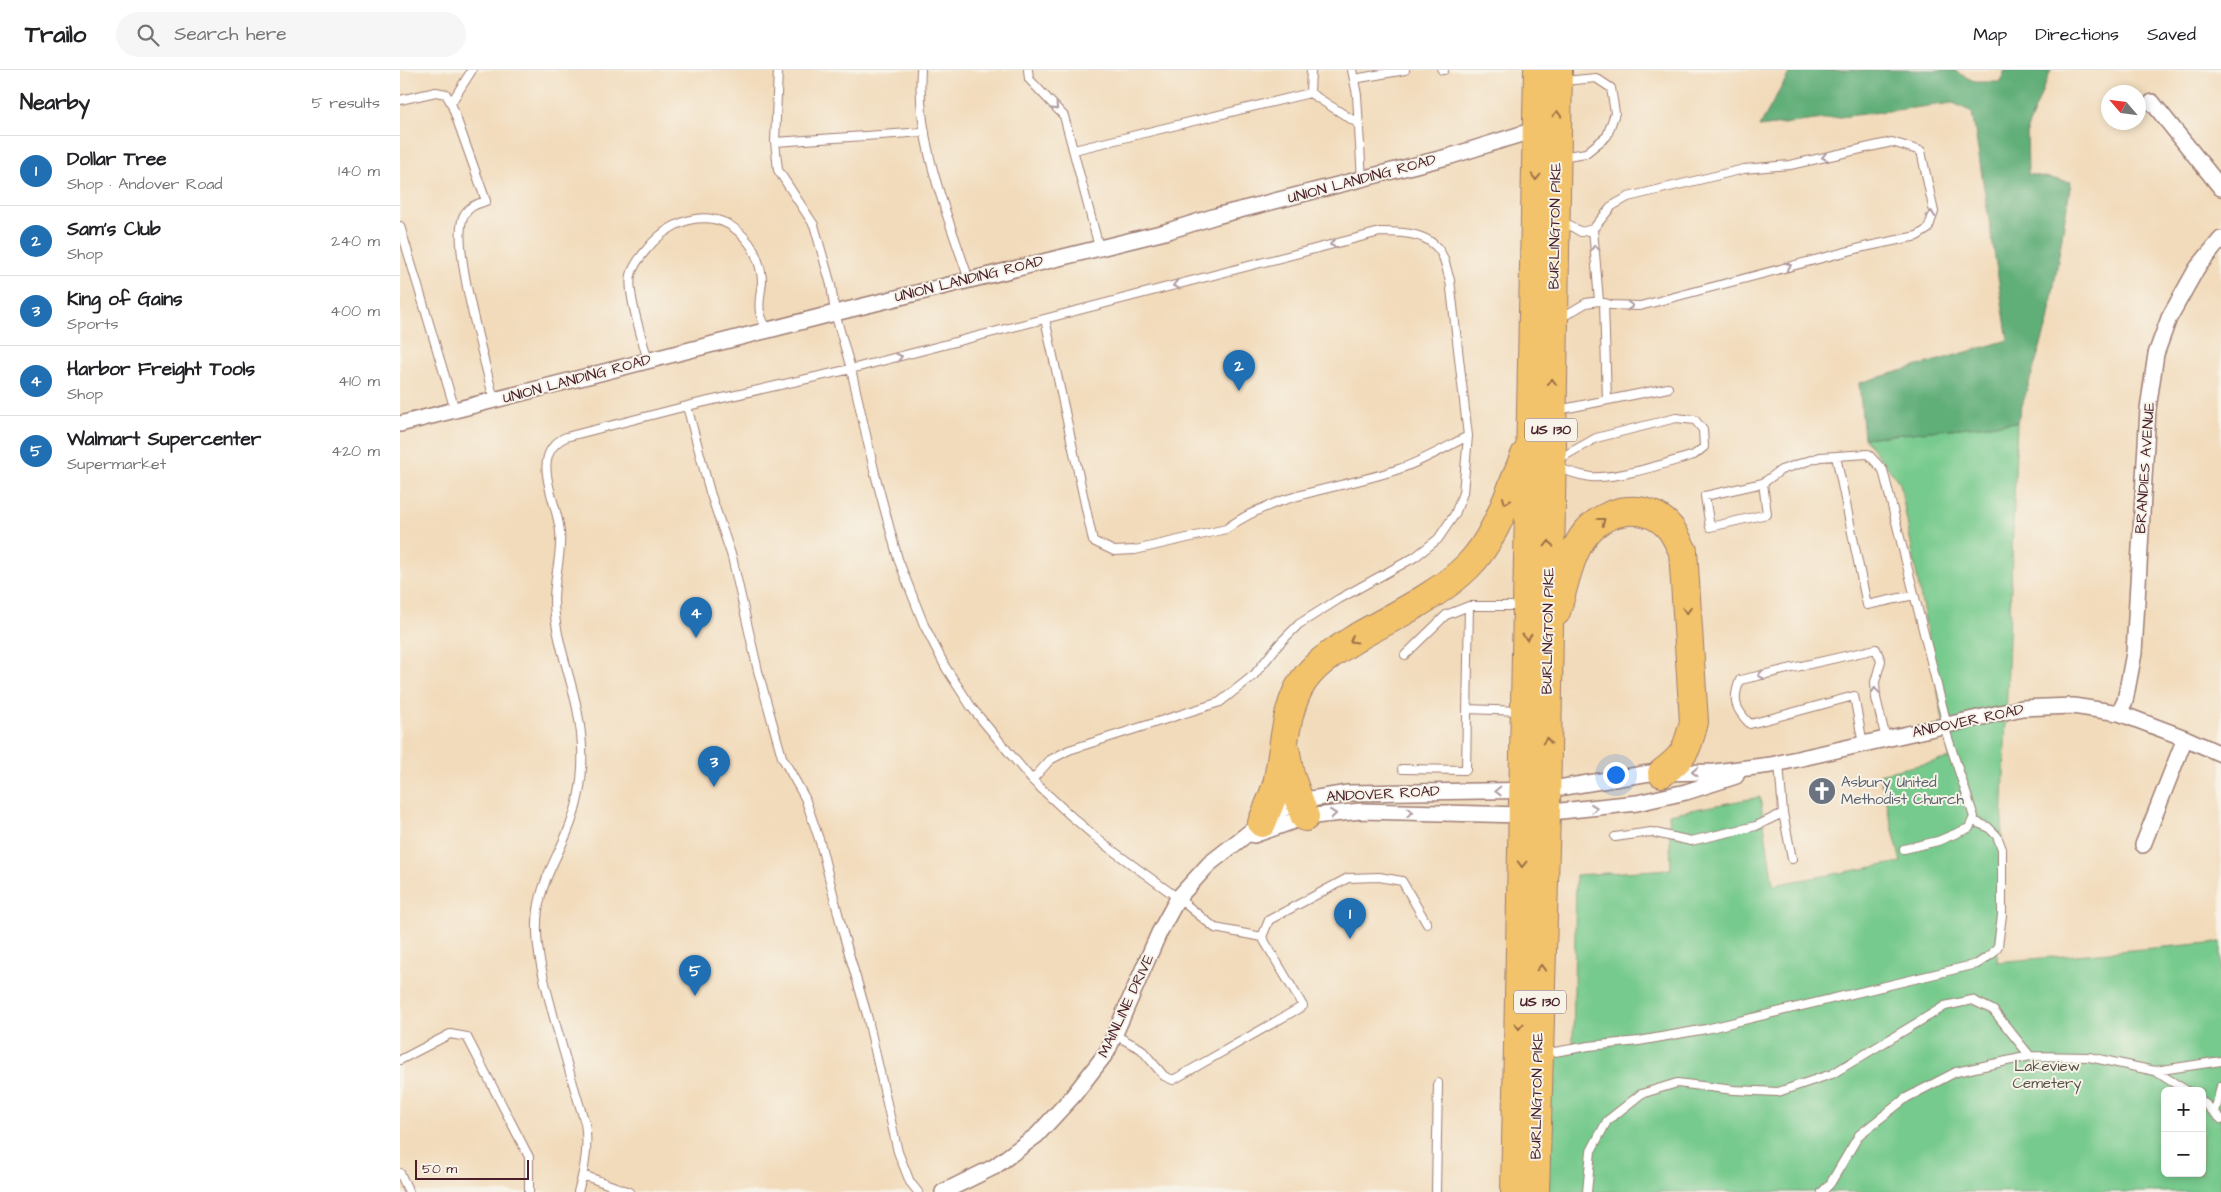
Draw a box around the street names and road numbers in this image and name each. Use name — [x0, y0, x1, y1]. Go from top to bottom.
street label: UNION LANDING ROAD — [1285, 149, 1439, 209]
street label: BURLINGTON PIKE — [1543, 162, 1567, 290]
street label: UNION LANDING ROAD — [892, 250, 1046, 308]
street label: UNION LANDING ROAD — [500, 349, 654, 409]
street label: BRANDIES AVENUE — [2130, 402, 2160, 534]
road number: US 130 — [1525, 418, 1577, 442]
street label: BURLINGTON PIKE — [1536, 567, 1560, 695]
street label: ANDOVER ROAD — [1910, 699, 2026, 743]
street label: ANDOVER ROAD — [1326, 781, 1441, 807]
street label: MAINLINE DRIVE — [1093, 951, 1159, 1061]
road number: US 130 — [1514, 990, 1566, 1014]
street label: BURLINGTON PIKE — [1525, 1032, 1549, 1160]

